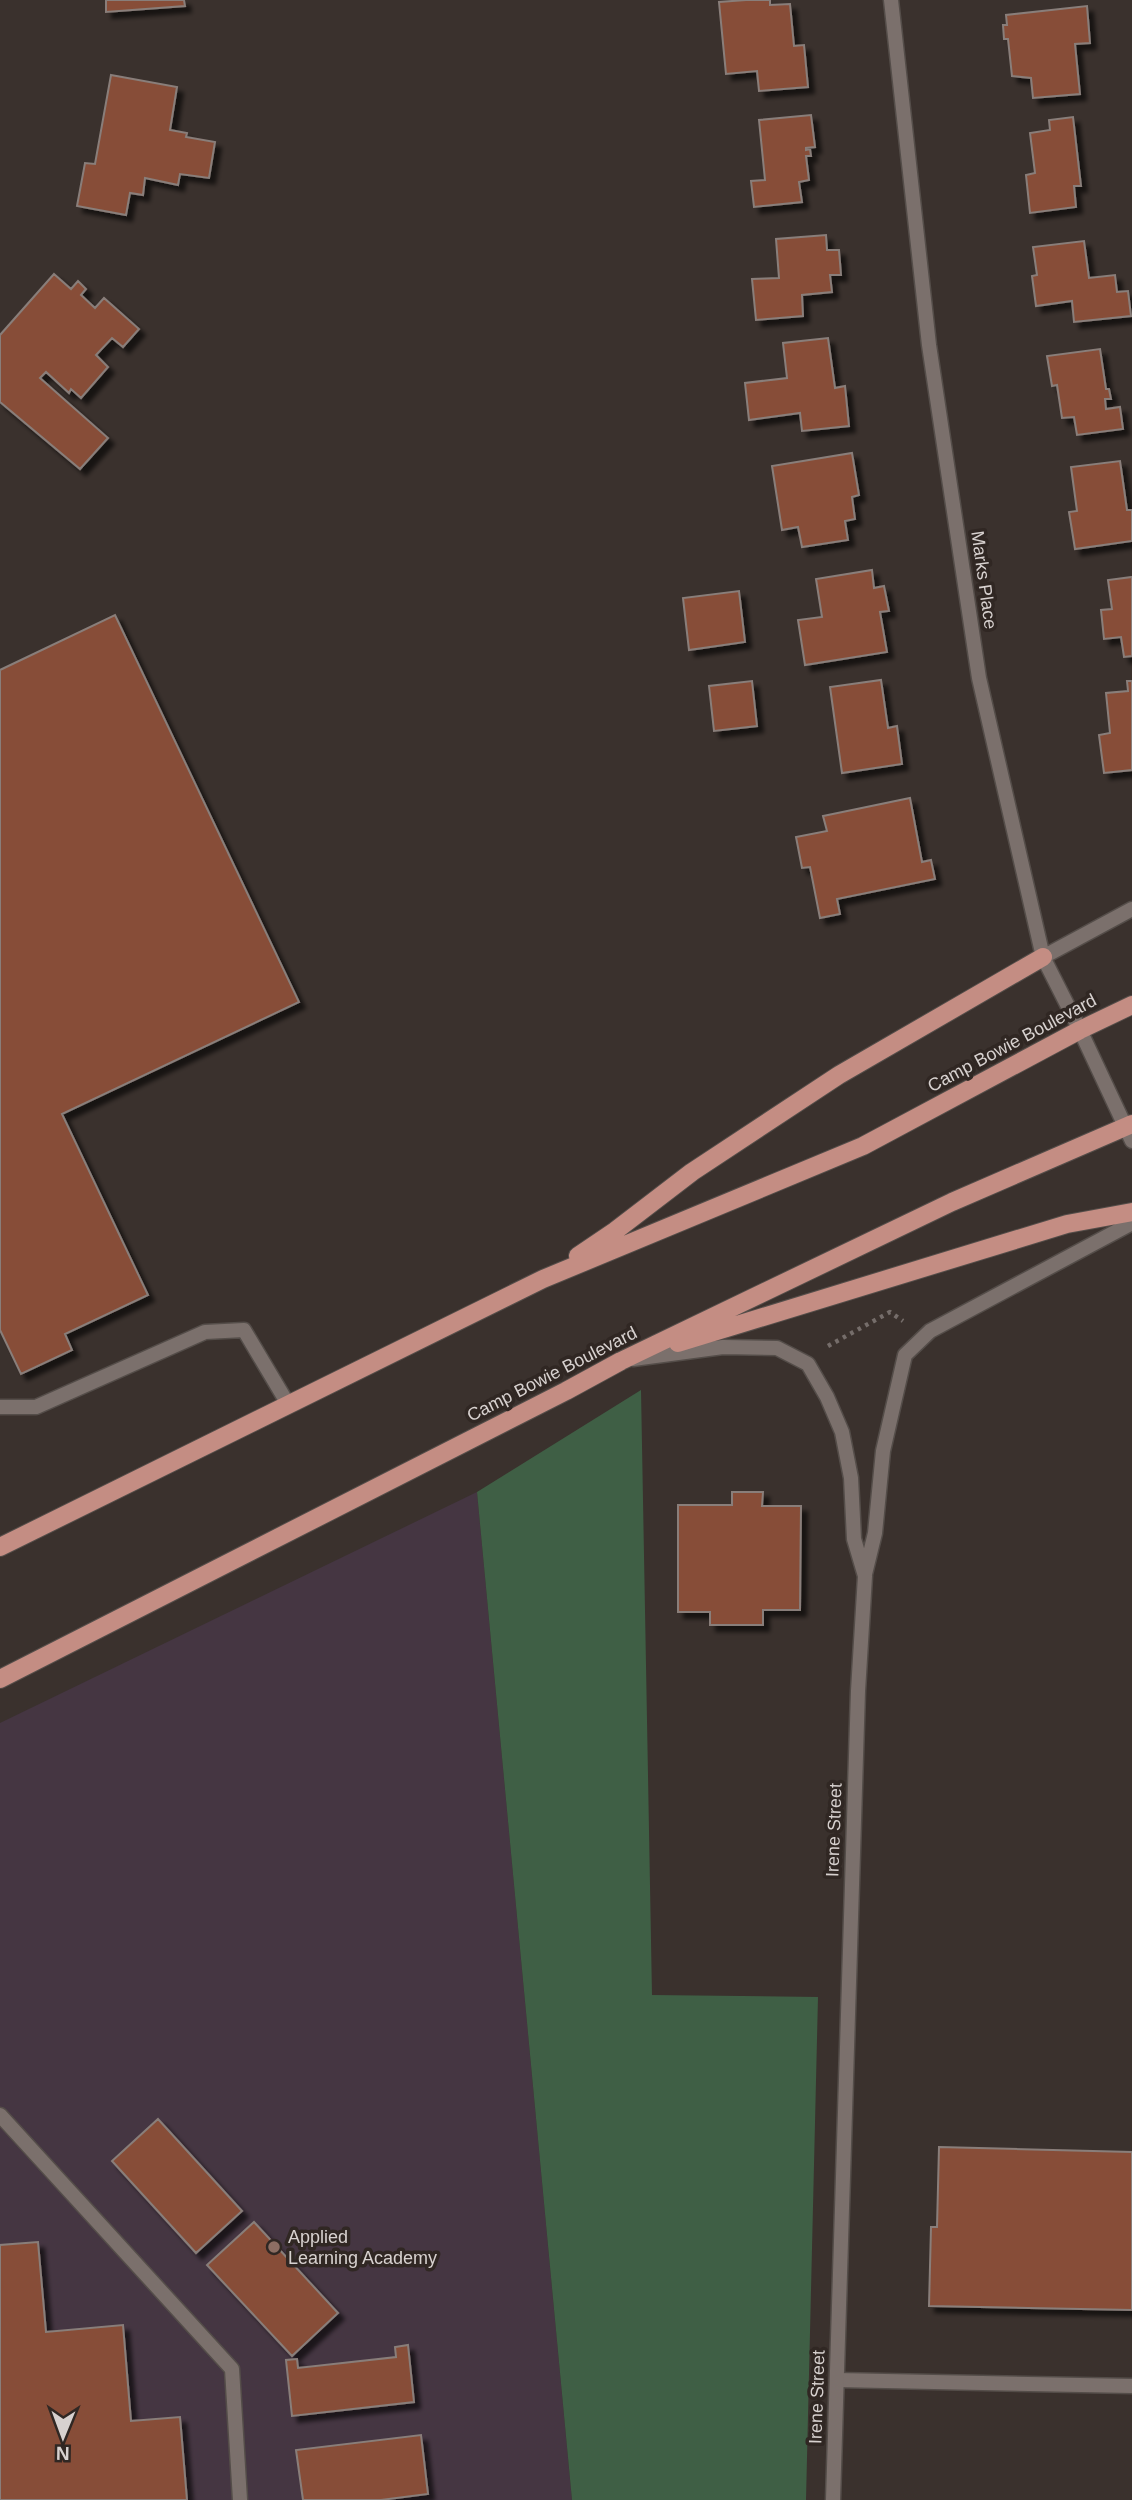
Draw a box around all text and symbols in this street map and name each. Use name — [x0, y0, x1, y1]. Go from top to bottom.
street label: Marks Place — [967, 530, 1001, 630]
street label: Camp Bowie Boulevard — [924, 990, 1100, 1096]
street label: Camp Bowie Boulevard — [464, 1322, 640, 1426]
street label: Irene Street — [822, 1783, 846, 1877]
place label: Applied Learning Academy — [288, 2227, 437, 2268]
marker: Applied Learning Academy — [266, 2239, 282, 2255]
street label: Irene Street — [805, 2350, 829, 2444]
north arrow — [28, 2402, 98, 2472]
text: N — [56, 2443, 70, 2464]

